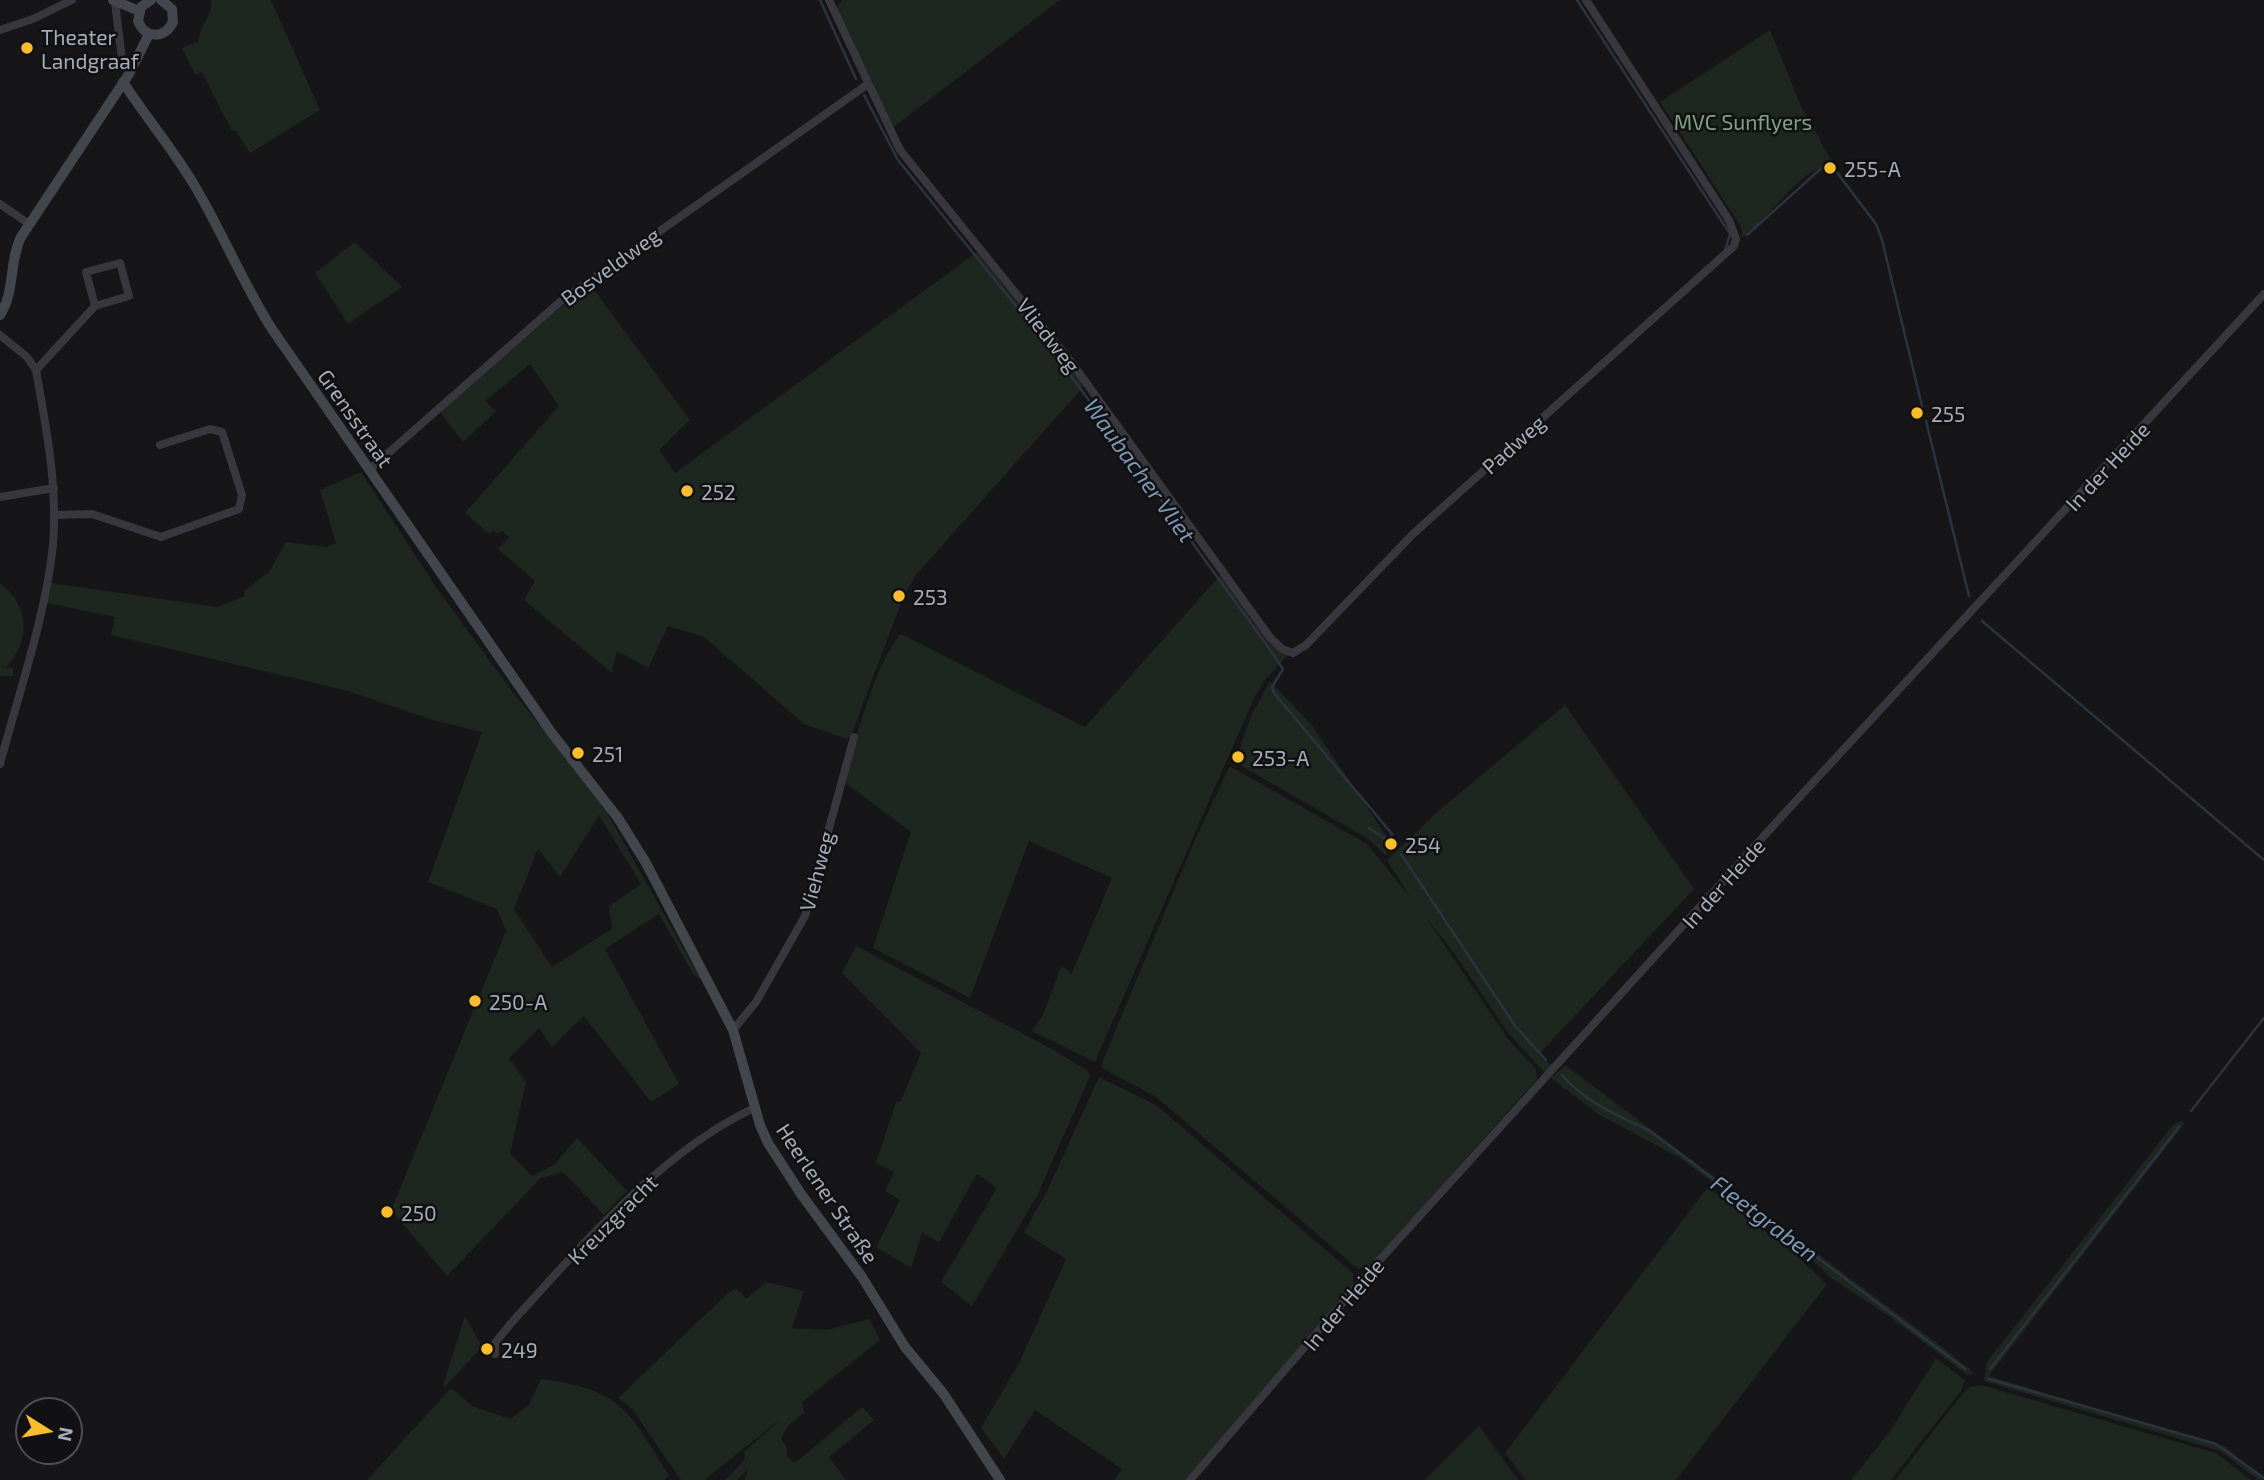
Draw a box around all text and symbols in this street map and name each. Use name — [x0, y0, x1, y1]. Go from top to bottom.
place label: Theater Landgraaf — [41, 24, 140, 73]
marker: Theater Landgraaf — [19, 40, 35, 56]
park label: MVC Sunflyers — [1674, 109, 1812, 134]
place label: 255-A — [1844, 156, 1901, 181]
marker: 255-A — [1822, 160, 1838, 176]
street label: Bosveldweg — [556, 222, 665, 310]
street label: Vliedweg — [1012, 293, 1086, 378]
street label: Grensstraat — [313, 364, 399, 472]
water label: Waubacher Vliet — [1078, 393, 1202, 548]
place label: 255 — [1931, 401, 1965, 426]
marker: 255 — [1909, 405, 1925, 421]
street label: Padweg — [1476, 409, 1550, 479]
street label: In der Heide — [2060, 416, 2154, 516]
place label: 252 — [701, 479, 736, 504]
marker: 252 — [679, 483, 695, 499]
place label: 253 — [913, 584, 948, 609]
marker: 253 — [891, 588, 907, 604]
place label: 251 — [592, 741, 623, 766]
marker: 251 — [570, 745, 586, 761]
place label: 253-A — [1252, 745, 1309, 770]
marker: 253-A — [1230, 749, 1246, 765]
street label: Viehweg — [793, 828, 839, 914]
place label: 254 — [1405, 832, 1441, 857]
street label: In der Heide — [1676, 833, 1770, 933]
marker: 254 — [1383, 836, 1399, 852]
place label: 250-A — [489, 989, 547, 1014]
marker: 250-A — [467, 993, 483, 1009]
street label: Heerlener Straße — [772, 1118, 884, 1268]
street label: Kreuzgracht — [562, 1169, 662, 1269]
water label: Fleetgraben — [1706, 1169, 1824, 1267]
place label: 250 — [401, 1200, 437, 1225]
marker: 250 — [379, 1204, 395, 1220]
street label: In der Heide — [1297, 1253, 1389, 1355]
place label: 249 — [501, 1337, 538, 1362]
marker: 249 — [479, 1341, 495, 1357]
north arrow — [14, 1396, 84, 1466]
text: N — [54, 1425, 79, 1443]

